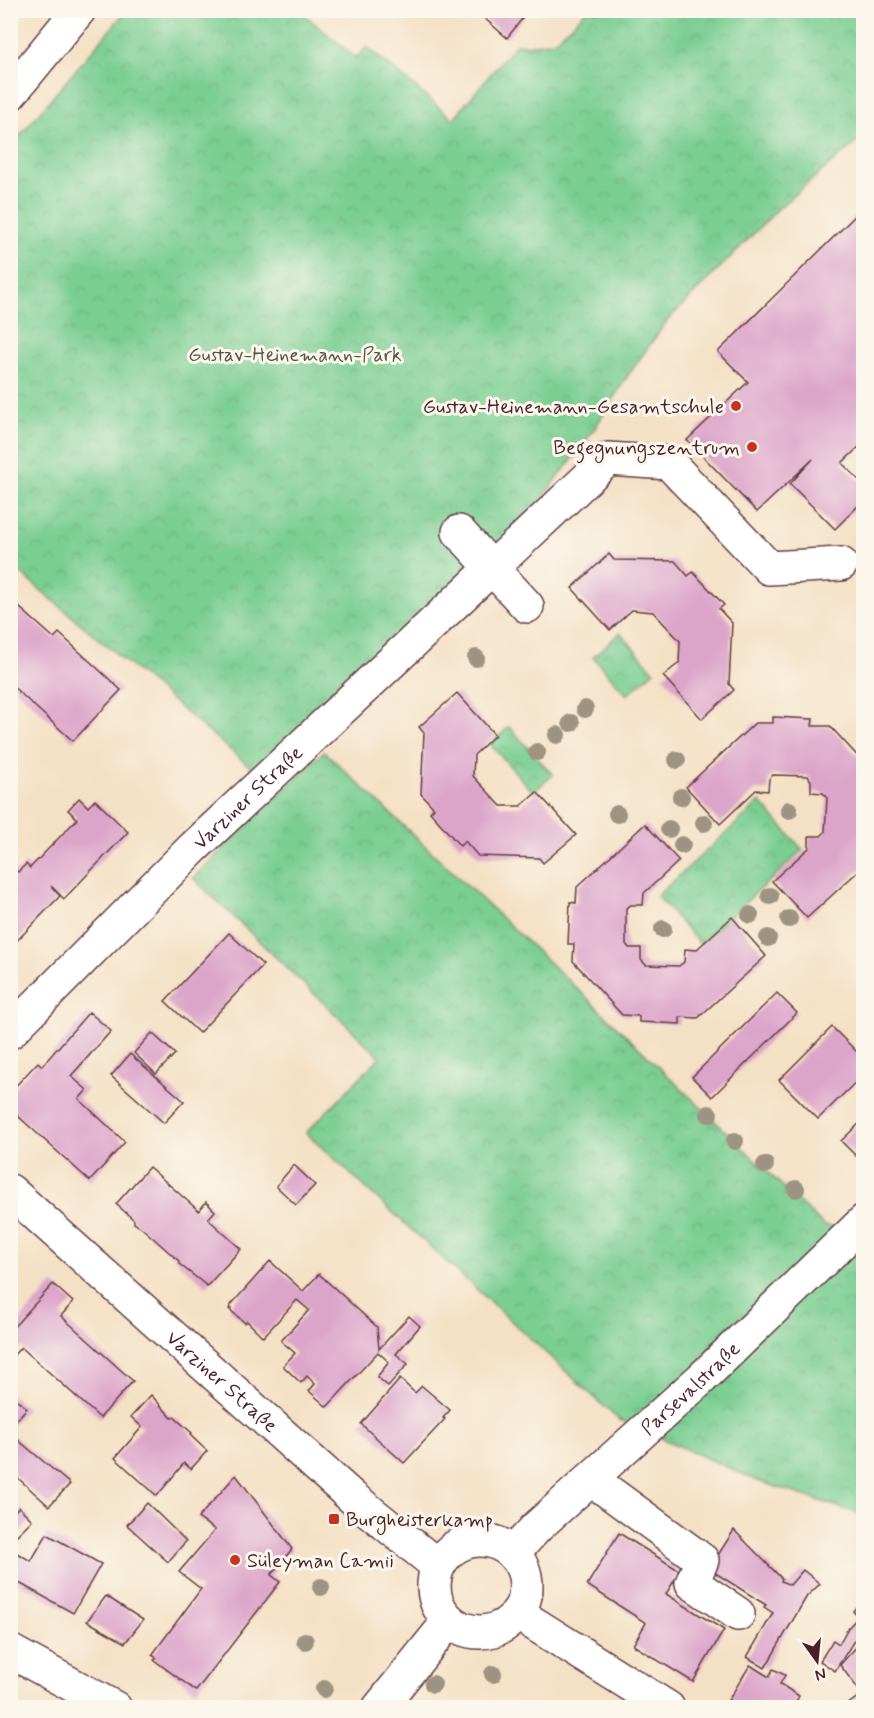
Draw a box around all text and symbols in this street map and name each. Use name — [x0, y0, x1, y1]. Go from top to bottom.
park label: Gustav-Heinemann-Park — [188, 342, 402, 369]
place label: Gustav-Heinemann-Gesamtschule — [423, 394, 724, 421]
marker: Gustav-Heinemann-Gesamtschule — [729, 399, 743, 413]
place label: Begegnungszentrum — [553, 435, 740, 464]
marker: Begegnungszentrum — [745, 440, 759, 454]
street label: Varziner Straße — [188, 740, 309, 856]
street label: Varziner Straße — [160, 1325, 283, 1439]
street label: Parsevalstraße — [635, 1336, 747, 1442]
place label: Burgheisterkamp — [346, 1507, 493, 1535]
marker: Burgheisterkamp — [327, 1512, 341, 1526]
place label: Süleyman Camii — [247, 1548, 394, 1575]
marker: Süleyman Camii — [228, 1553, 242, 1567]
north arrow — [787, 1631, 847, 1691]
text: N — [813, 1663, 828, 1686]

